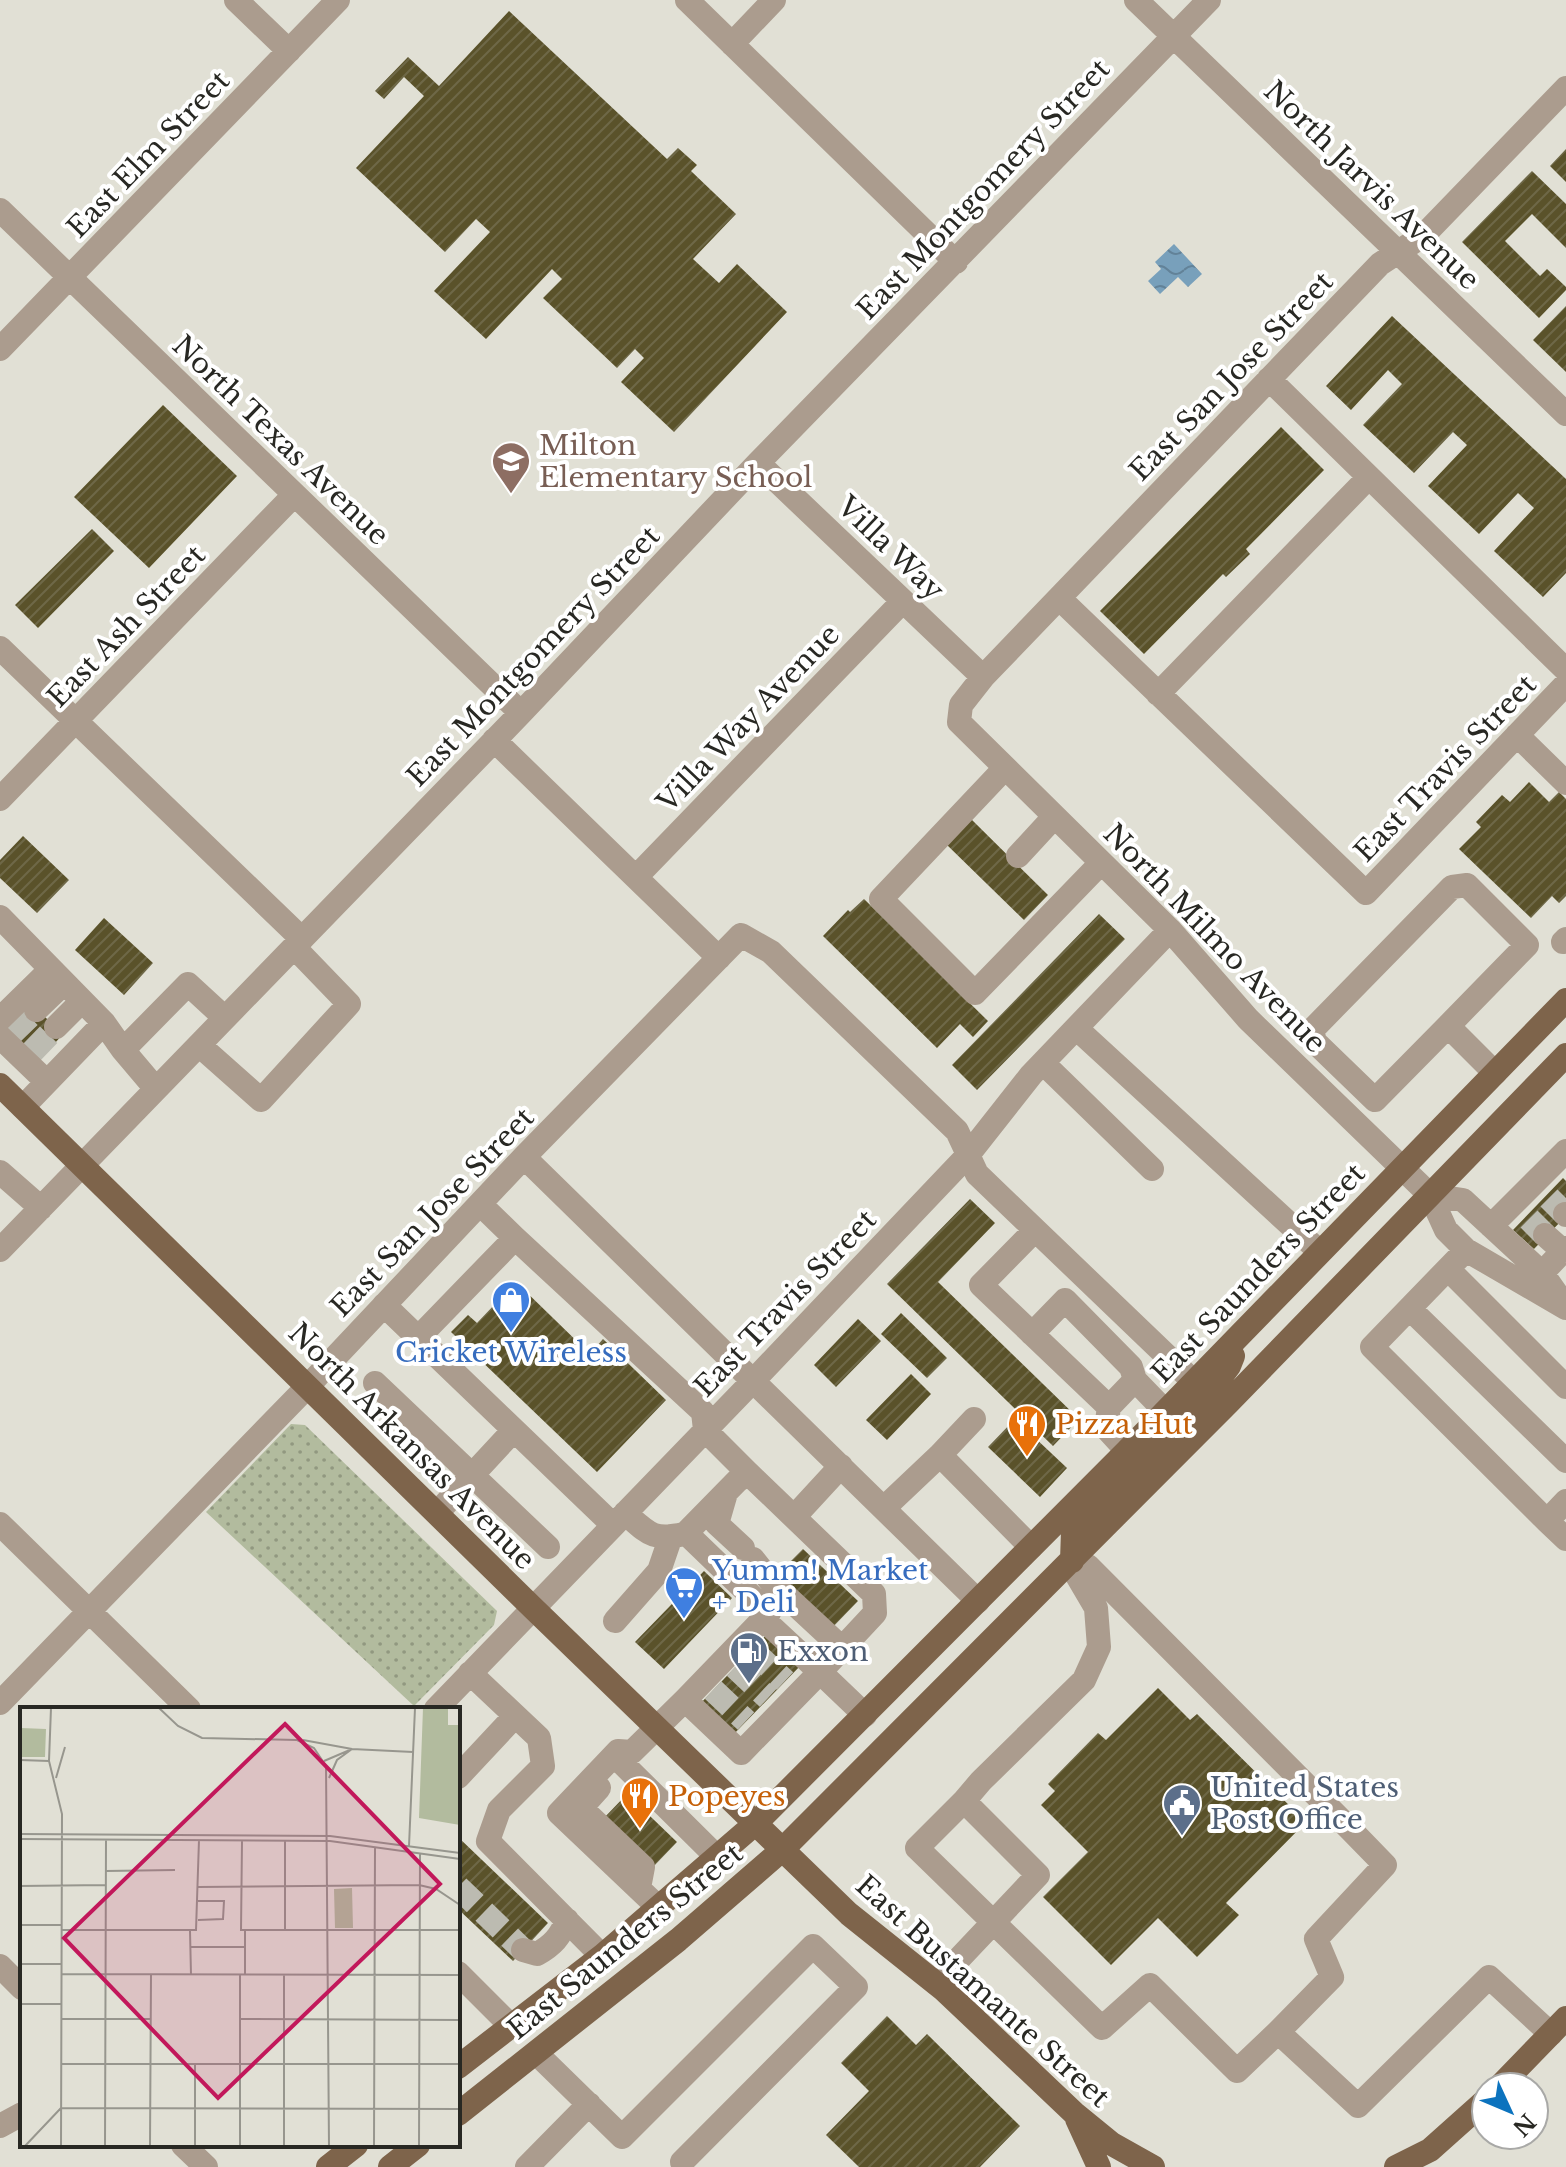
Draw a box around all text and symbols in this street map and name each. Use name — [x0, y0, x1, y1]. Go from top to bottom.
street label: East Montgomery Street — [850, 51, 1117, 327]
street label: East Elm Street — [60, 63, 237, 245]
street label: North Jarvis Avenue — [1257, 74, 1487, 297]
street label: East San Jose Street — [1122, 264, 1341, 488]
street label: North Texas Avenue — [165, 328, 396, 553]
place label: Milton Elementary School — [539, 428, 812, 495]
school or university icon: Milton Elementary School — [490, 440, 532, 495]
street label: Villa Way — [829, 488, 951, 608]
street label: East Montgomery Street — [400, 518, 667, 794]
street label: East Ash Street — [40, 538, 213, 715]
street label: Villa Way Avenue — [649, 617, 847, 820]
street label: East Travis Street — [1347, 667, 1544, 869]
street label: North Milmo Avenue — [1096, 816, 1333, 1060]
street label: East San Jose Street — [323, 1100, 542, 1324]
street label: East Saunders Street — [1144, 1156, 1373, 1391]
street label: East Travis Street — [687, 1202, 884, 1404]
shop icon: Cricket Wireless — [490, 1279, 532, 1334]
street label: North Arkansas Avenue — [281, 1316, 542, 1577]
place label: Cricket Wireless — [395, 1335, 627, 1370]
restaurant icon: Pizza Hut — [1006, 1403, 1048, 1458]
place label: Pizza Hut — [1055, 1407, 1193, 1442]
place label: Yumm! Market + Deli — [711, 1553, 929, 1620]
supermarket icon: Yumm! Market + Deli — [663, 1565, 705, 1620]
fuel station icon: Exxon — [728, 1630, 770, 1685]
place label: Exxon — [777, 1634, 868, 1669]
inset map — [20, 1707, 460, 2147]
place label: United States Post Office — [1210, 1770, 1399, 1837]
restaurant icon: Popeyes — [619, 1775, 661, 1830]
place label: Popeyes — [668, 1779, 785, 1814]
public building icon: United States Post Office — [1161, 1782, 1203, 1837]
street label: East Saunders Street — [501, 1836, 750, 2047]
street label: East Bustamante Street — [848, 1868, 1117, 2115]
north arrow — [1470, 2071, 1550, 2151]
text: N — [1507, 2108, 1541, 2142]

